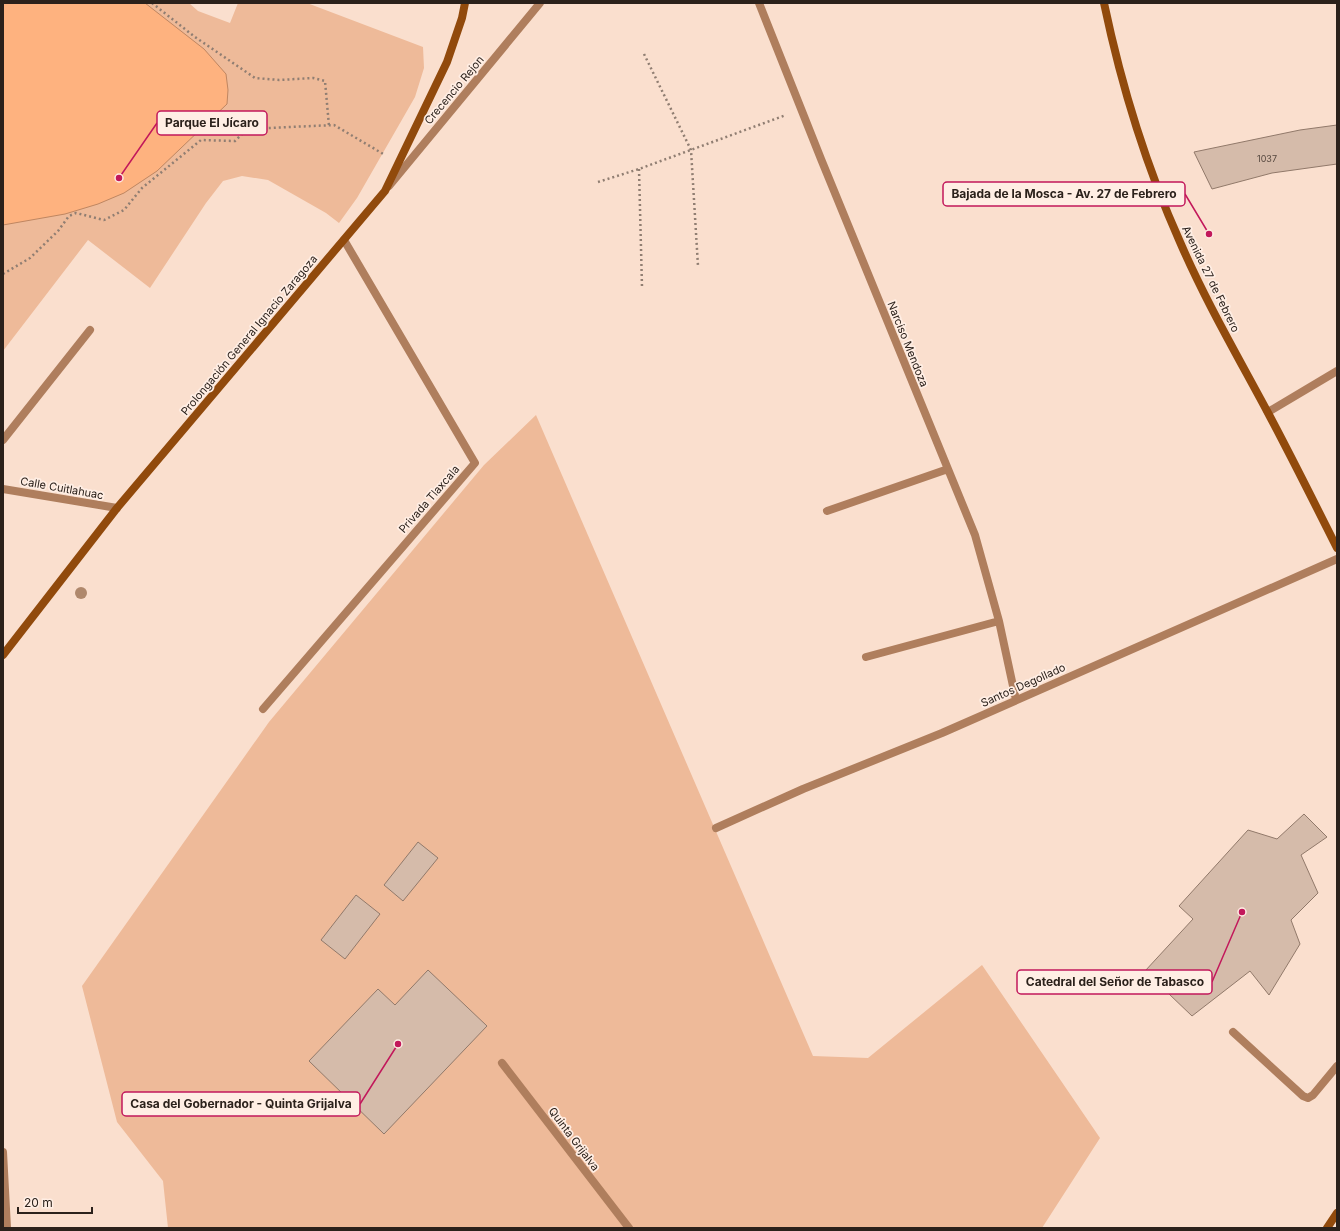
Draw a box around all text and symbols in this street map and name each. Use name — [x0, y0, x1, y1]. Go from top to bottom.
street label: Crecencio Rejon — [421, 53, 487, 127]
callout: Parque El Jícaro — [157, 111, 267, 135]
text: Parque El Jícaro — [165, 115, 259, 130]
house number: 1037 — [1257, 153, 1277, 164]
callout: Bajada de la Mosca - Av. 27 de Febrero — [943, 182, 1185, 206]
text: Bajada de la Mosca - Av. 27 de Febrero — [951, 186, 1177, 201]
street label: Avenida 27 de Febrero — [1179, 223, 1243, 335]
street label: Prolongación General Ignacio Zaragoza — [178, 252, 320, 418]
street label: Narciso Mendoza — [884, 299, 932, 389]
street label: Privada Tlaxcala — [396, 462, 462, 536]
street label: Calle Cuitlahuac — [19, 474, 105, 502]
street label: Santos Degollado — [978, 660, 1068, 710]
callout: Catedral del Señor de Tabasco — [1017, 970, 1212, 994]
text: Catedral del Señor de Tabasco — [1026, 974, 1204, 989]
callout: Casa del Gobernador - Quinta Grijalva — [122, 1092, 360, 1116]
text: Casa del Gobernador - Quinta Grijalva — [130, 1096, 352, 1111]
street label: Quinta Grijalva — [546, 1104, 602, 1174]
scale bar — [18, 1189, 92, 1215]
text: 20 m — [24, 1195, 53, 1210]

